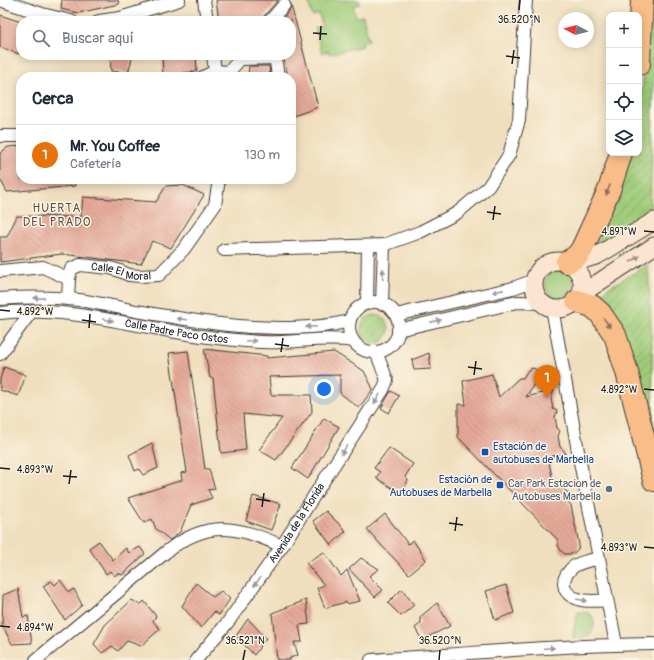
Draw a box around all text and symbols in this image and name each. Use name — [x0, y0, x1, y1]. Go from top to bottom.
north arrow — [558, 12, 594, 48]
map controls — [606, 12, 642, 156]
button: + — [606, 12, 642, 48]
text: 36.520°N — [498, 14, 541, 26]
search box — [16, 16, 296, 60]
icon: search — [30, 27, 52, 49]
text: Buscar aquí — [62, 29, 134, 48]
button: − — [606, 48, 642, 84]
button: locate — [606, 84, 642, 120]
text: Cerca — [32, 88, 73, 109]
button: layers — [606, 120, 642, 156]
text: Mr. You Coffee — [70, 137, 160, 156]
text: 1 — [42, 147, 48, 163]
text: 130 m — [244, 147, 280, 163]
text: Cafetería — [70, 156, 121, 172]
one-way arrow — [605, 184, 611, 196]
district label: HUERTA DEL PRADO — [23, 201, 91, 230]
text: 4.891°W — [601, 226, 637, 238]
one-way arrow — [629, 255, 640, 263]
street label: Calle El Moral — [91, 260, 151, 283]
one-way arrow — [380, 268, 386, 281]
one-way arrow — [491, 289, 504, 295]
one-way arrow — [32, 295, 45, 301]
text: 4.892°W — [17, 306, 54, 318]
street label: Calle Padre Paco Ostos — [124, 316, 229, 346]
one-way arrow — [176, 316, 188, 322]
one-way arrow — [102, 317, 114, 323]
one-way arrow — [430, 317, 443, 323]
one-way arrow — [603, 318, 611, 329]
one-way arrow — [305, 324, 317, 331]
one-way arrow — [245, 338, 258, 344]
pin: 1 — [534, 365, 560, 398]
your location — [314, 379, 334, 399]
text: 4.892°W — [601, 384, 638, 396]
one-way arrow — [373, 394, 381, 404]
place label: Estación de autobuses de Marbella — [493, 440, 594, 466]
one-way arrow — [340, 445, 348, 455]
marker: Estación de autobuses de Marbella — [480, 447, 490, 457]
text: 4.893°W — [17, 464, 54, 476]
place label: Estación de Autobuses de Marbella — [389, 473, 493, 499]
place label: Car Park Estacion de Autobuses Marbella — [508, 477, 602, 503]
marker: Estación de Autobuses de Marbella — [495, 480, 505, 490]
street label: Avenida de la Florida — [266, 481, 327, 566]
marker: Car Park Estacion de Autobuses Marbella — [604, 484, 614, 494]
text: 4.893°W — [601, 542, 638, 554]
one-way arrow — [253, 576, 261, 587]
one-way arrow — [576, 597, 589, 603]
text: 4.894°W — [17, 622, 54, 634]
text: 36.521°N — [225, 635, 265, 647]
text: 36.520°N — [419, 635, 462, 647]
one-way arrow — [543, 644, 556, 651]

